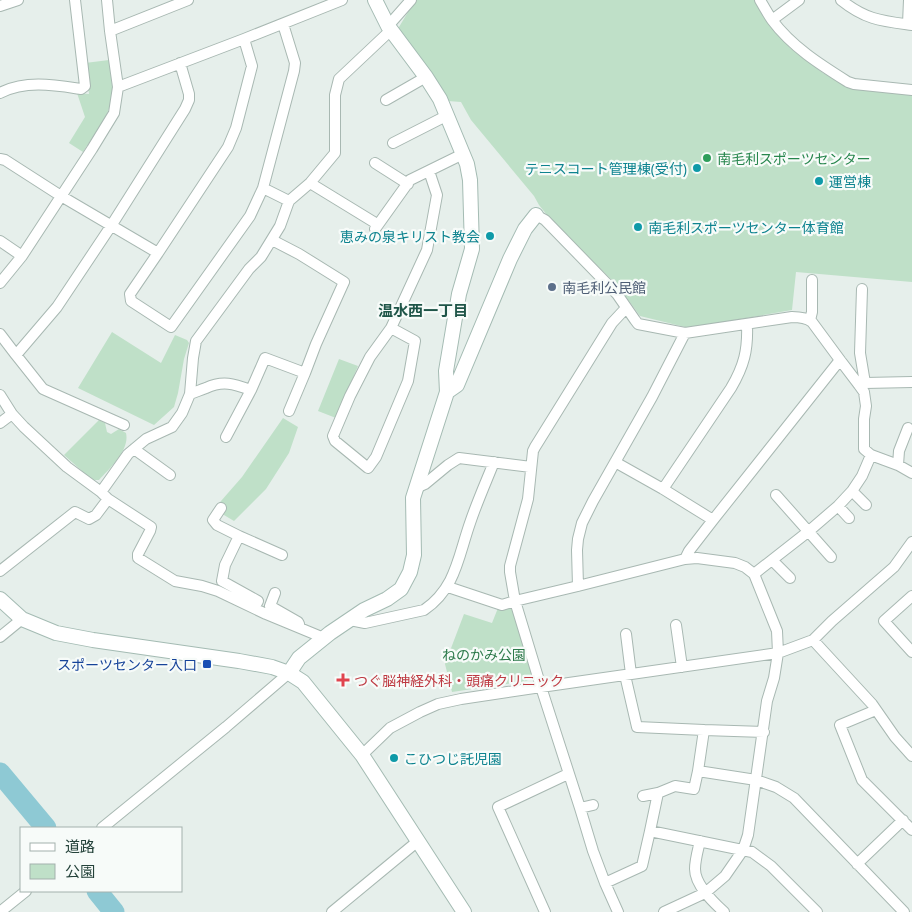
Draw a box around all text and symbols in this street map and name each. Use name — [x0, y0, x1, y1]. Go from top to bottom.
place label: 南毛利スポーツセンター — [717, 149, 871, 168]
marker: 南毛利スポーツセンター — [701, 152, 713, 164]
place label: テニスコート管理棟(受付) — [525, 159, 687, 178]
marker: テニスコート管理棟(受付) — [691, 162, 703, 174]
place label: 運営棟 — [829, 172, 871, 191]
marker: 運営棟 — [813, 175, 825, 187]
place label: 南毛利スポーツセンター体育館 — [648, 218, 844, 237]
marker: 南毛利スポーツセンター体育館 — [632, 221, 644, 233]
place label: 恵みの泉キリスト教会 — [340, 227, 480, 246]
marker: 恵みの泉キリスト教会 — [484, 230, 496, 242]
place label: 南毛利公民館 — [562, 278, 646, 297]
marker: 南毛利公民館 — [546, 281, 558, 293]
district label: 温水西一丁目 — [378, 300, 468, 320]
park label: ねのかみ公園 — [442, 645, 526, 664]
place label: スポーツセンター入口 — [57, 655, 197, 674]
marker: スポーツセンター入口 — [201, 658, 213, 670]
place label: つぐ脳神経外科・頭痛クリニック — [354, 671, 564, 690]
marker: つぐ脳神経外科・頭痛クリニック — [336, 673, 350, 687]
place label: こひつじ託児園 — [404, 749, 502, 768]
marker: こひつじ託児園 — [388, 752, 400, 764]
legend — [20, 827, 182, 892]
text: 道路 — [65, 836, 95, 856]
text: 公園 — [65, 861, 95, 881]

